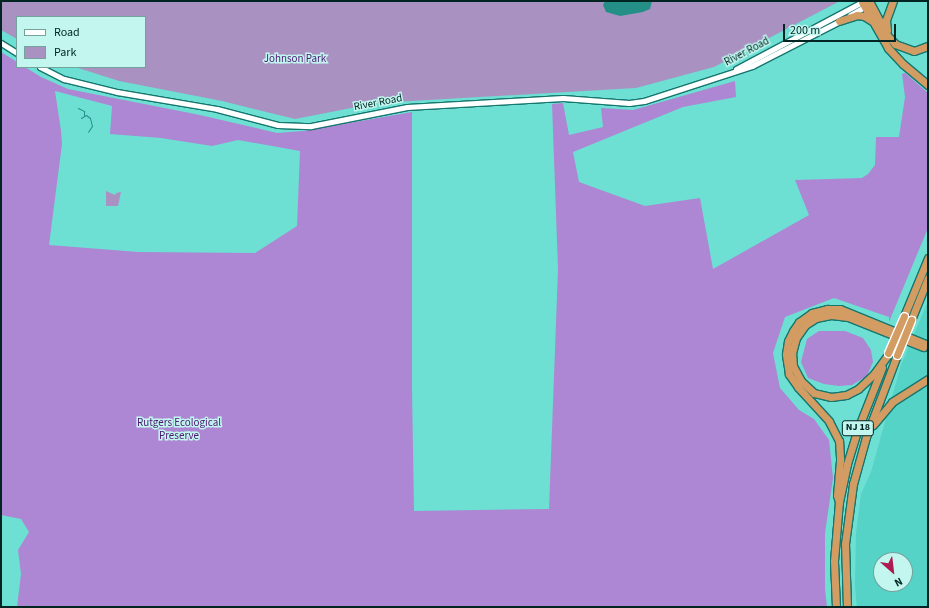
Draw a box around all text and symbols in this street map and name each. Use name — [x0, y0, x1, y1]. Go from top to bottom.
legend — [16, 16, 146, 68]
scale bar — [785, 16, 898, 42]
text: 200 m — [790, 22, 820, 39]
text: Road — [54, 24, 80, 41]
street label: River Road — [722, 35, 772, 69]
text: Park — [54, 44, 76, 61]
park label: Johnson Park — [264, 52, 326, 66]
street label: River Road — [353, 92, 403, 114]
park label: Rutgers Ecological Preserve — [137, 417, 221, 443]
road number: NJ 18 — [841, 420, 875, 436]
north arrow — [873, 552, 913, 592]
text: N — [892, 574, 905, 590]

